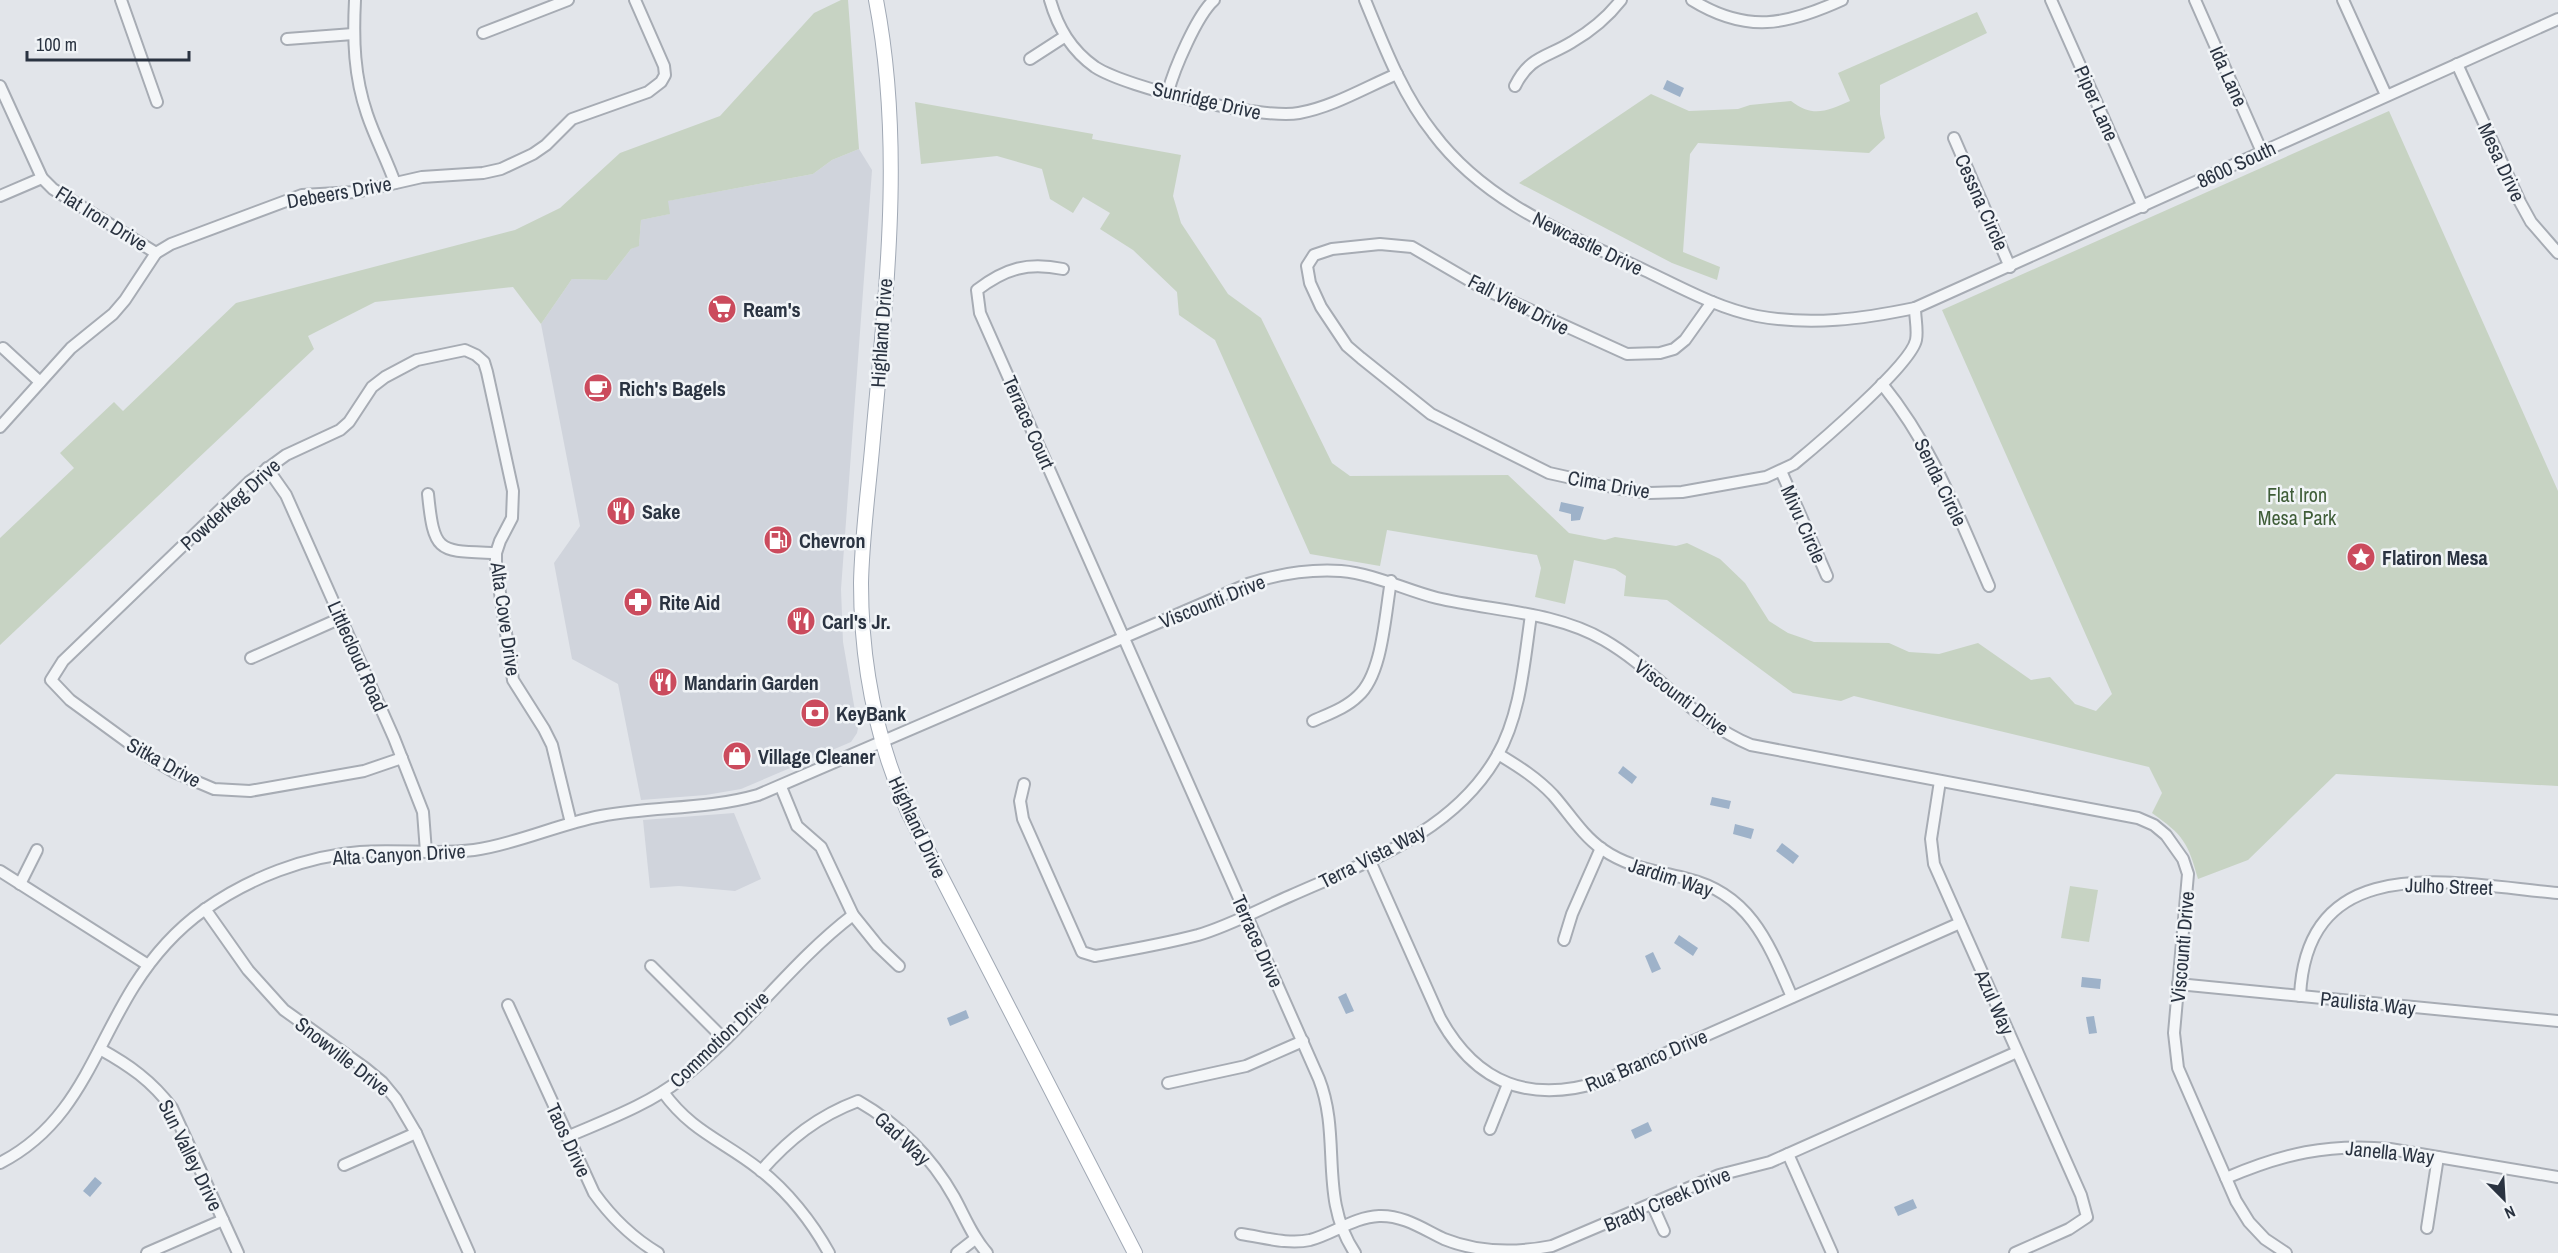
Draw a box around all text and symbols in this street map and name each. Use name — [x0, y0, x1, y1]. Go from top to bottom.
scale bar — [27, 24, 189, 62]
text: 100 m — [36, 32, 77, 57]
street label: Ida Lane — [2204, 41, 2254, 111]
street label: Piper Lane — [2068, 61, 2126, 145]
street label: Sunridge Drive — [1150, 74, 1264, 126]
street label: Mesa Drive — [2472, 118, 2532, 206]
street label: 8600 South — [2192, 134, 2280, 194]
street label: Cessna Circle — [1949, 149, 2015, 255]
street label: Debeers Drive — [285, 170, 393, 214]
street label: Flat Iron Drive — [51, 179, 153, 257]
street label: Newcastle Drive — [1528, 205, 1648, 281]
street label: Fall View Drive — [1464, 267, 1574, 341]
street label: Highland Drive — [864, 277, 898, 389]
supermarket icon: Ream's — [706, 293, 738, 325]
place label: Ream's — [743, 296, 801, 323]
street label: Terrace Court — [996, 371, 1062, 473]
cafe icon: Rich's Bagels — [582, 372, 614, 404]
place label: Rich's Bagels — [619, 375, 726, 402]
street label: Senda Circle — [1908, 433, 1974, 531]
street label: Powderkeg Drive — [174, 452, 286, 556]
street label: Cima Drive — [1566, 464, 1652, 504]
street label: Mivu Circle — [1775, 481, 1833, 567]
park label: Flat Iron Mesa Park — [2258, 481, 2337, 531]
restaurant icon: Sake — [605, 495, 637, 527]
place label: Sake — [642, 498, 680, 525]
fuel station icon: Chevron — [762, 524, 794, 556]
place label: Chevron — [799, 527, 866, 554]
place icon: Flatiron Mesa — [2345, 541, 2377, 573]
place label: Flatiron Mesa — [2382, 544, 2488, 571]
street label: Alta Cove Drive — [485, 559, 527, 678]
street label: Viscounti Drive — [1155, 568, 1269, 634]
pharmacy icon: Rite Aid — [622, 586, 654, 618]
place label: Rite Aid — [659, 589, 720, 616]
street label: Littlecloud Road — [322, 596, 394, 716]
restaurant icon: Carl's Jr. — [785, 605, 817, 637]
place label: Carl's Jr. — [822, 608, 891, 635]
street label: Viscounti Drive — [1629, 653, 1735, 741]
restaurant icon: Mandarin Garden — [647, 666, 679, 698]
place label: Mandarin Garden — [684, 669, 819, 696]
bank icon: KeyBank — [799, 697, 831, 729]
place label: KeyBank — [836, 700, 907, 727]
street label: Sitka Drive — [122, 731, 206, 793]
shop icon: Village Cleaner — [721, 740, 753, 772]
place label: Village Cleaner — [758, 743, 876, 770]
street label: Highland Drive — [883, 772, 953, 882]
street label: Terra Vista Way — [1314, 817, 1430, 894]
street label: Alta Canyon Drive — [331, 837, 466, 871]
street label: Jardim Way — [1626, 851, 1717, 904]
street label: Julho Street — [2405, 871, 2494, 901]
street label: Viscounti Drive — [2164, 890, 2200, 1004]
street label: Terrace Drive — [1226, 891, 1290, 991]
street label: Azul Way — [1968, 964, 2022, 1040]
street label: Commotion Drive — [663, 985, 775, 1093]
street label: Paulista Way — [2319, 985, 2418, 1022]
street label: Snowville Drive — [290, 1010, 396, 1102]
street label: Rua Branco Drive — [1581, 1022, 1711, 1098]
street label: Sun Valley Drive — [152, 1095, 230, 1215]
street label: Taos Drive — [540, 1099, 598, 1181]
street label: Gad Way — [869, 1105, 938, 1172]
street label: Janella Way — [2344, 1134, 2436, 1170]
street label: Brady Creek Drive — [1600, 1160, 1734, 1238]
north arrow — [2474, 1169, 2534, 1229]
text: N — [2501, 1201, 2519, 1225]

